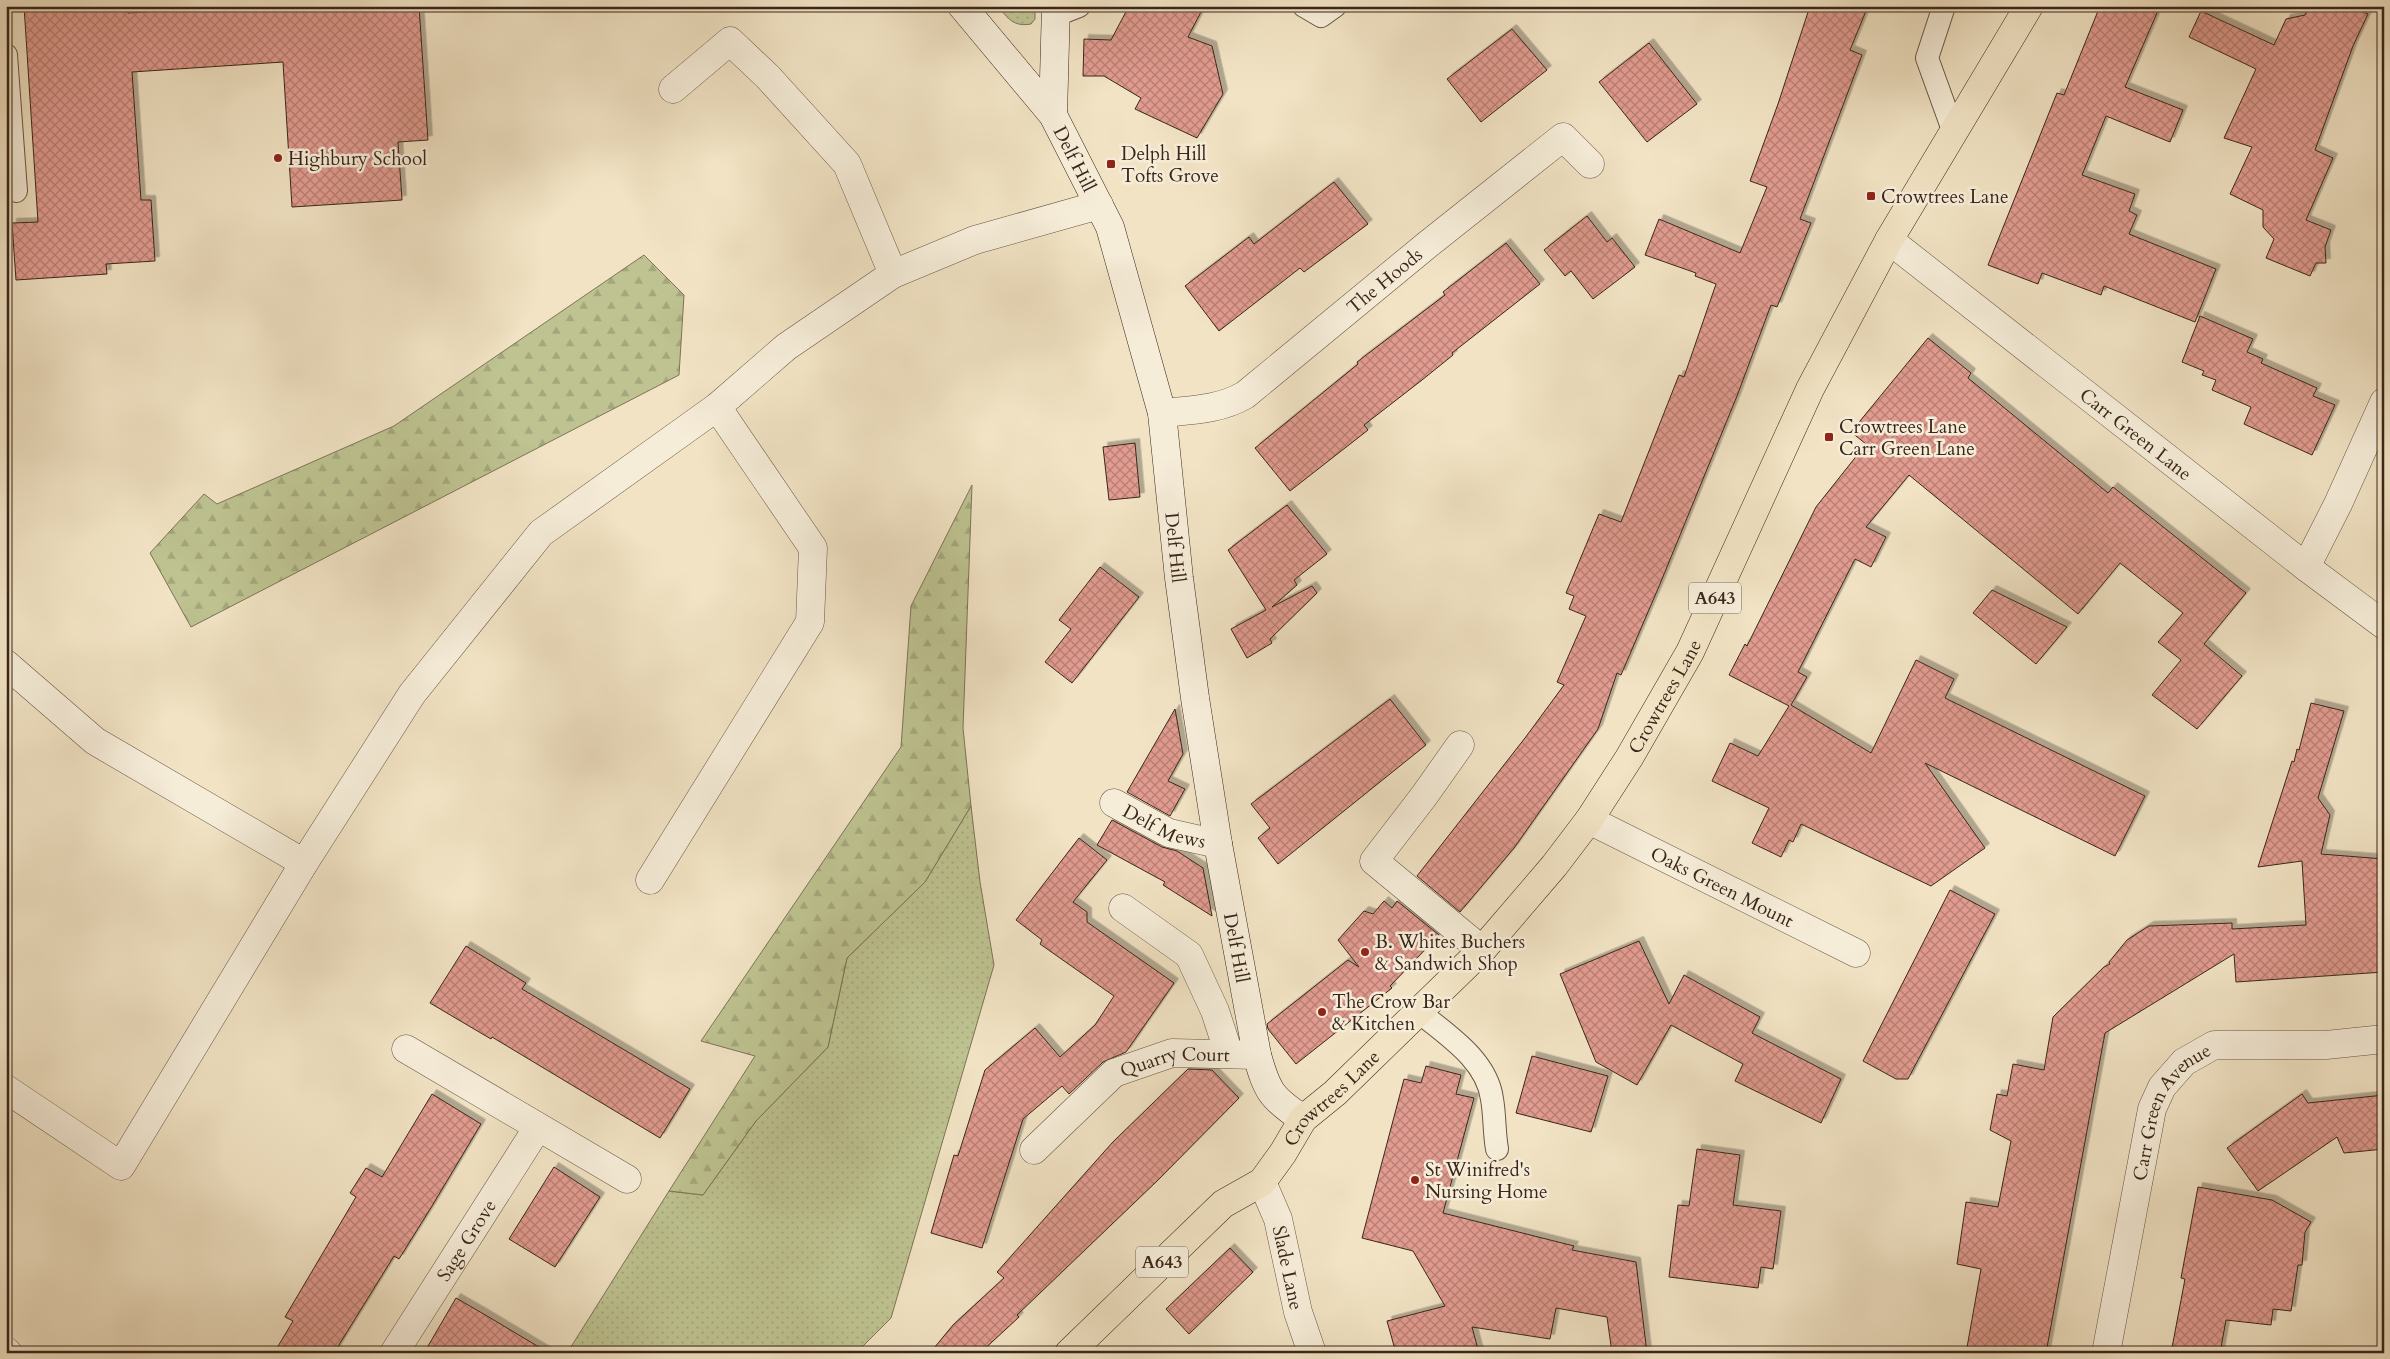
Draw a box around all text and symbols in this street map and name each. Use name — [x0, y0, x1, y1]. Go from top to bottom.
street label: Delf Hill — [1047, 122, 1102, 197]
place label: Delph Hill Tofts Grove — [1121, 141, 1219, 189]
place label: Highbury School — [288, 146, 427, 172]
marker: Highbury School — [272, 152, 284, 164]
marker: Delph Hill Tofts Grove — [1105, 158, 1117, 170]
place label: Crowtrees Lane — [1881, 184, 2009, 210]
marker: Crowtrees Lane — [1865, 190, 1877, 202]
street label: The Hoods — [1341, 242, 1428, 320]
street label: Carr Green Lane — [2074, 382, 2197, 487]
place label: Crowtrees Lane Carr Green Lane — [1839, 414, 1975, 462]
marker: Crowtrees Lane Carr Green Lane — [1823, 431, 1835, 443]
street label: Delf Hill — [1158, 511, 1192, 585]
road number: A643 — [1689, 582, 1741, 614]
street label: Crowtrees Lane — [1622, 635, 1708, 759]
street label: Delf Mews — [1118, 798, 1208, 855]
street label: Oaks Green Mount — [1646, 841, 1798, 934]
street label: Delf Hill — [1217, 911, 1255, 985]
place label: B. Whites Buchers & Sandwich Shop — [1375, 929, 1525, 977]
marker: B. Whites Buchers & Sandwich Shop — [1359, 946, 1371, 958]
place label: The Crow Bar & Kitchen — [1332, 989, 1450, 1037]
marker: The Crow Bar & Kitchen — [1316, 1006, 1328, 1018]
street label: Carr Green Avenue — [2127, 1037, 2216, 1183]
street label: Quarry Court — [1117, 1040, 1230, 1084]
street label: Crowtrees Lane — [1278, 1044, 1386, 1151]
place label: St Winifred's Nursing Home — [1425, 1157, 1548, 1205]
marker: St Winifred's Nursing Home — [1409, 1174, 1421, 1186]
street label: Sage Grove — [431, 1194, 503, 1287]
street label: Slade Lane — [1266, 1223, 1309, 1312]
road number: A643 — [1136, 1246, 1188, 1278]

